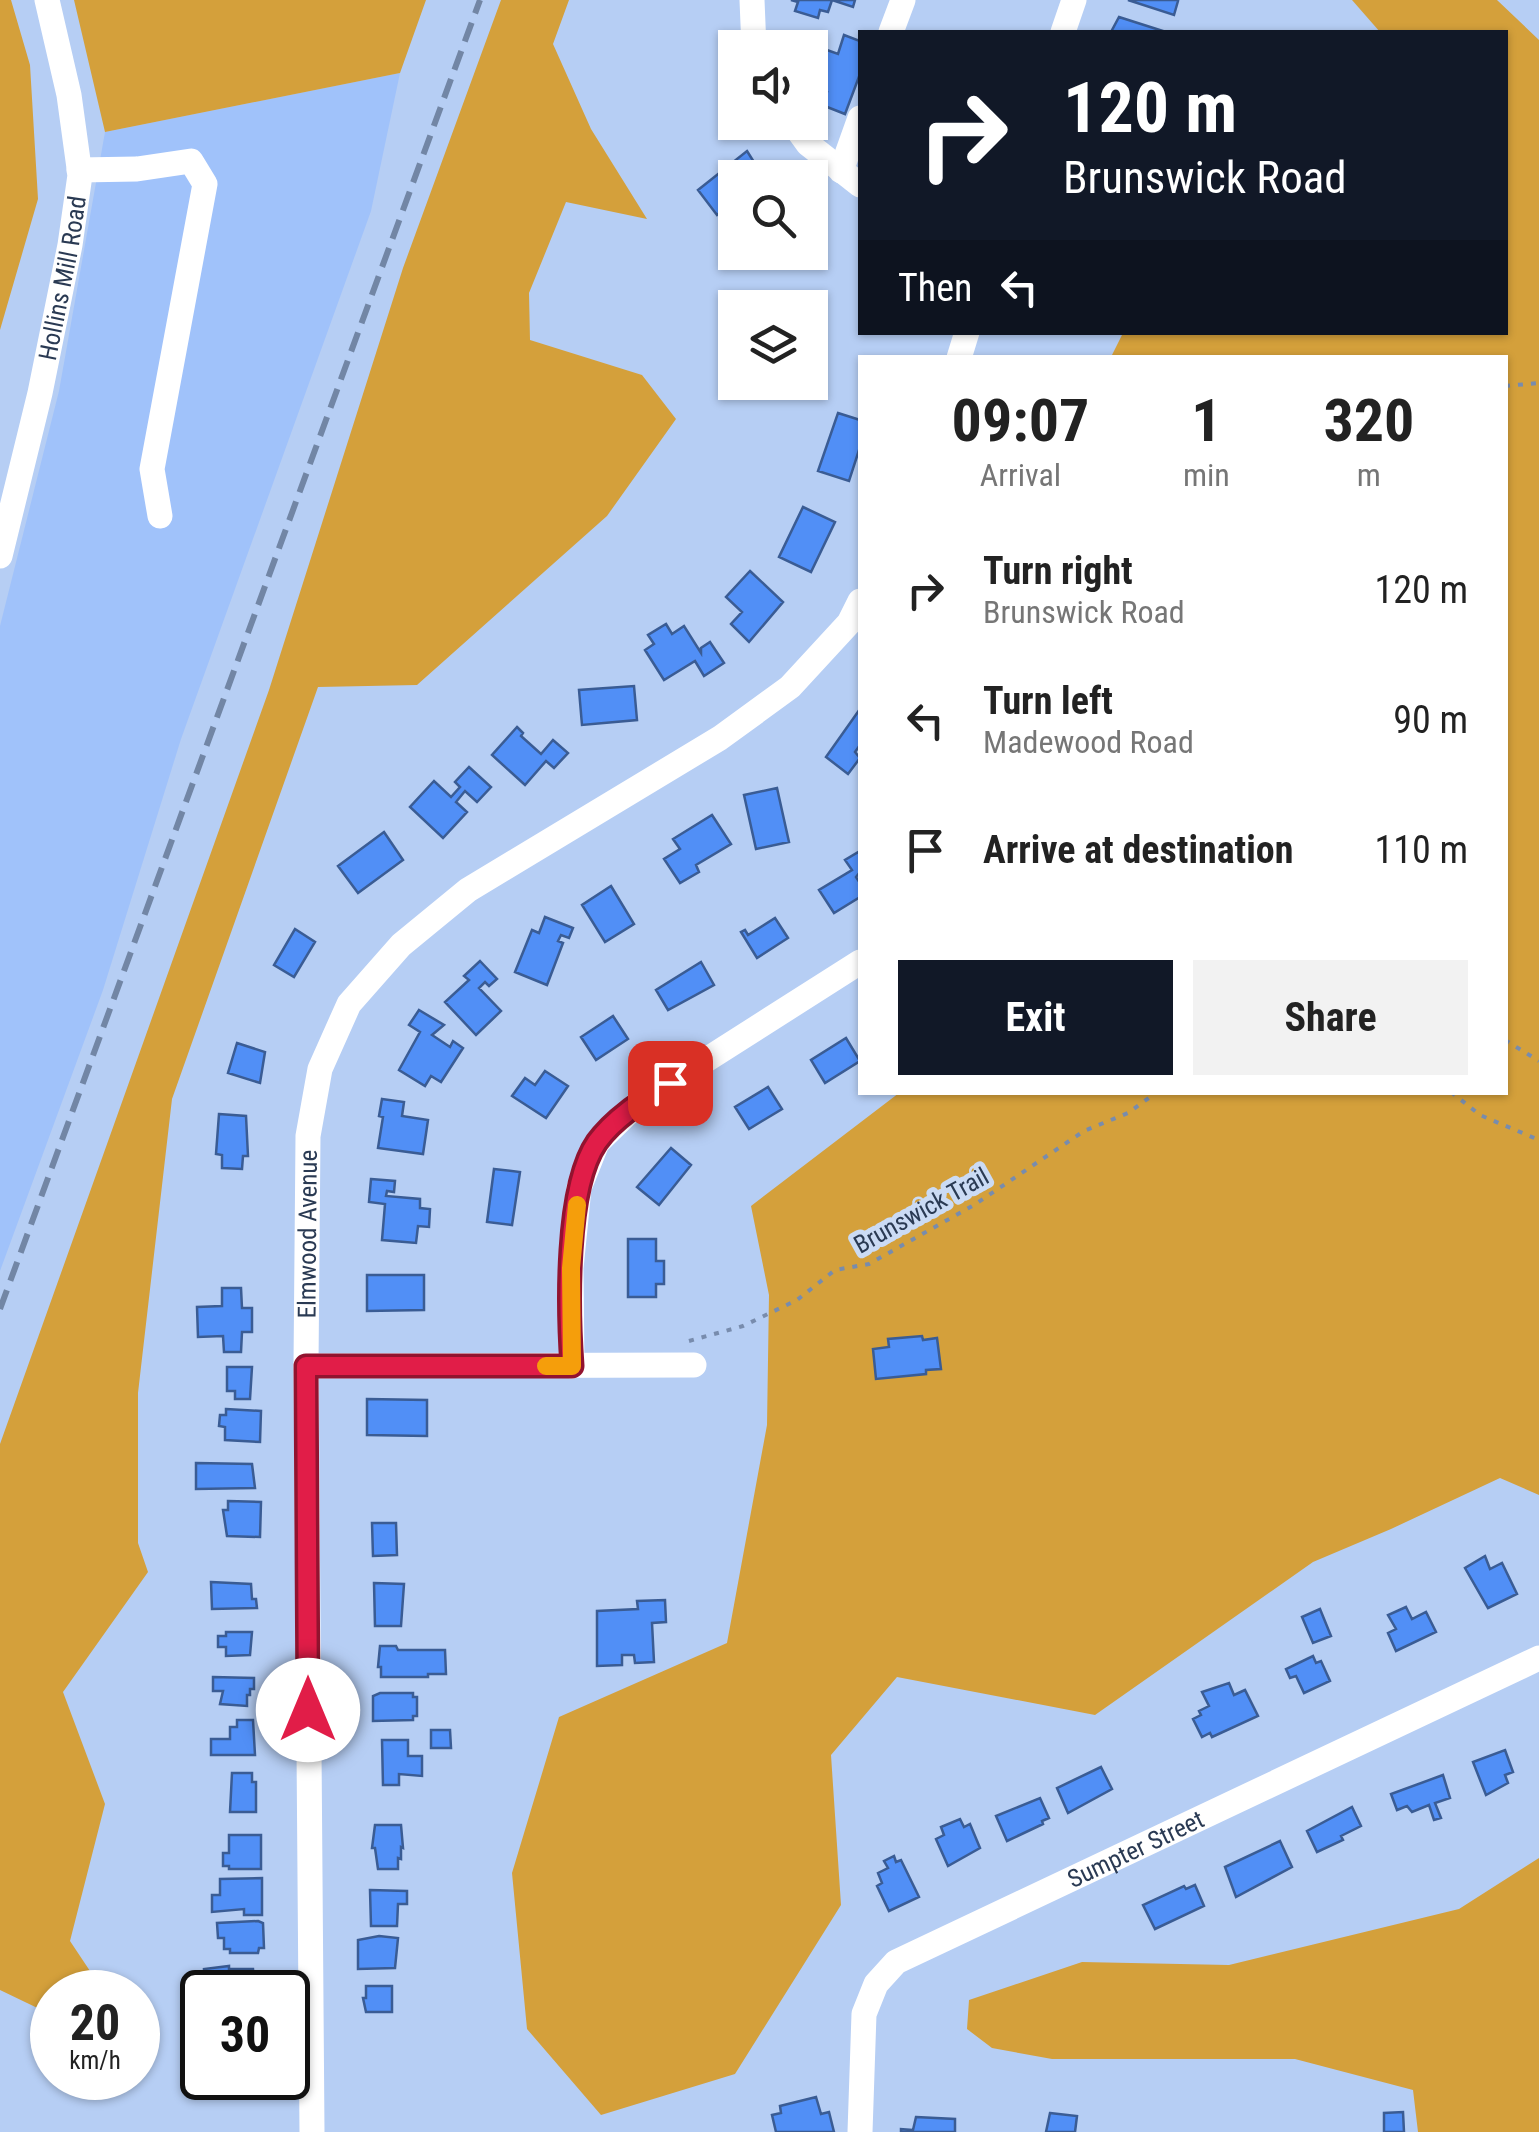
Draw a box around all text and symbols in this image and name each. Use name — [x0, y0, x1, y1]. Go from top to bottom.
map controls — [718, 30, 828, 400]
button: sound — [718, 30, 828, 140]
text: 120 m — [1063, 67, 1237, 149]
icon: right — [898, 70, 1028, 200]
text: Brunswick Road — [1063, 151, 1347, 204]
button: search — [718, 160, 828, 270]
street label: Hollins Mill Road — [33, 194, 92, 363]
icon: left — [992, 260, 1047, 315]
text: Then — [898, 266, 972, 310]
button: layers — [718, 290, 828, 400]
text: 09:07 — [952, 385, 1089, 456]
text: 1 — [1191, 385, 1222, 456]
text: 320 — [1323, 385, 1414, 456]
text: Arrival — [980, 456, 1061, 494]
text: min — [1183, 456, 1230, 494]
text: m — [1357, 456, 1381, 494]
text: Turn right — [983, 549, 1133, 593]
icon: right — [898, 563, 953, 618]
text: 120 m — [1374, 568, 1468, 612]
text: Brunswick Road — [983, 593, 1185, 631]
text: Turn left — [983, 679, 1113, 723]
icon: left — [898, 693, 953, 748]
text: 90 m — [1393, 698, 1468, 742]
text: Madewood Road — [983, 723, 1194, 761]
icon: arrive — [898, 823, 953, 878]
text: Arrive at destination — [983, 828, 1293, 872]
text: 110 m — [1374, 828, 1468, 872]
button: Exit — [898, 960, 1173, 1075]
button: Share — [1193, 960, 1468, 1075]
pin — [628, 1041, 713, 1126]
icon: arrive — [643, 1056, 698, 1111]
street label: Elmwood Avenue — [292, 1150, 323, 1318]
street label: Brunswick Trail — [849, 1161, 994, 1259]
position arrow — [256, 1658, 360, 1762]
street label: Sumpter Street — [1063, 1805, 1208, 1894]
speed limit sign: 30 — [180, 1970, 310, 2100]
text: 20 — [70, 1994, 120, 2052]
text: km/h — [69, 2046, 121, 2075]

